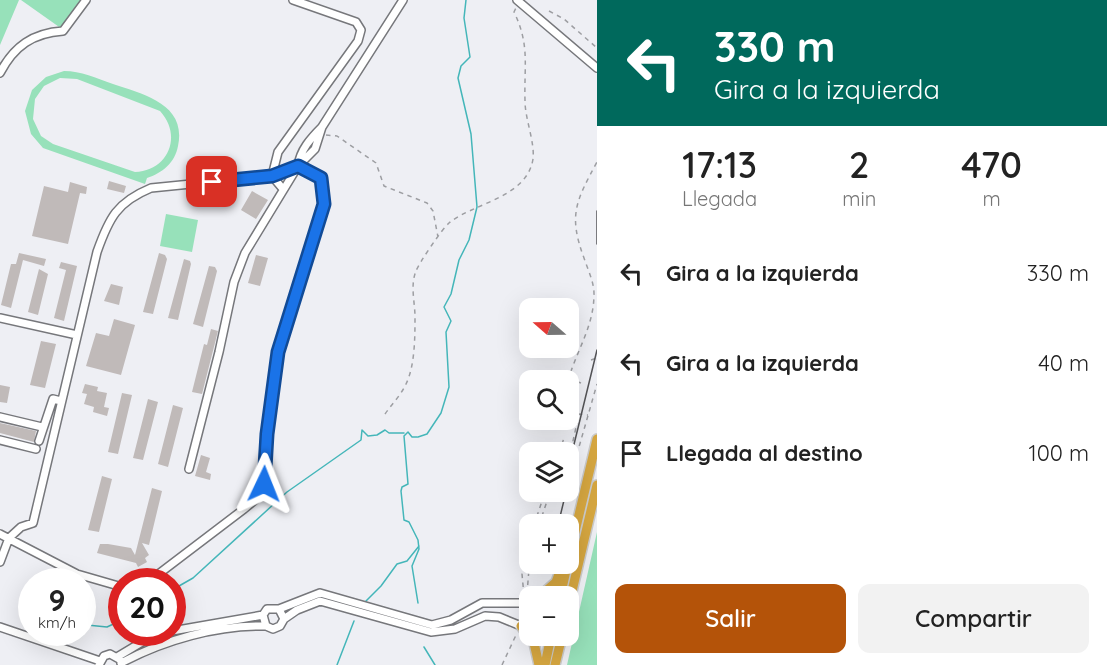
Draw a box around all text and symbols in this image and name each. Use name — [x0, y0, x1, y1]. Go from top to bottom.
text: 330 m — [714, 20, 835, 73]
icon: left — [615, 24, 693, 102]
text: Gira a la izquierda — [714, 72, 940, 106]
text: 17:13 — [682, 142, 757, 187]
text: 2 — [849, 142, 869, 187]
text: 470 — [961, 142, 1022, 187]
pin — [186, 156, 237, 207]
icon: arrive — [195, 165, 228, 198]
text: Llegada — [682, 186, 757, 211]
text: min — [842, 186, 876, 211]
text: m — [982, 186, 1001, 211]
icon: left — [615, 257, 648, 290]
text: Gira a la izquierda — [666, 259, 859, 287]
text: 330 m — [1027, 259, 1089, 287]
north arrow — [519, 298, 579, 358]
map controls — [519, 298, 579, 646]
icon: left — [615, 347, 648, 380]
text: Gira a la izquierda — [666, 349, 859, 377]
text: 40 m — [1038, 349, 1089, 377]
button: search — [519, 370, 579, 430]
icon: arrive — [615, 437, 648, 470]
text: Llegada al destino — [666, 439, 863, 467]
text: 100 m — [1029, 439, 1089, 467]
button: layers — [519, 442, 579, 502]
position arrow — [232, 452, 296, 516]
button: + — [519, 514, 579, 574]
speed limit sign: 20 — [108, 568, 186, 646]
text: 9 — [48, 581, 66, 619]
button: Salir — [615, 584, 846, 653]
button: Compartir — [858, 584, 1089, 653]
button: − — [519, 586, 579, 646]
text: km/h — [38, 613, 76, 632]

